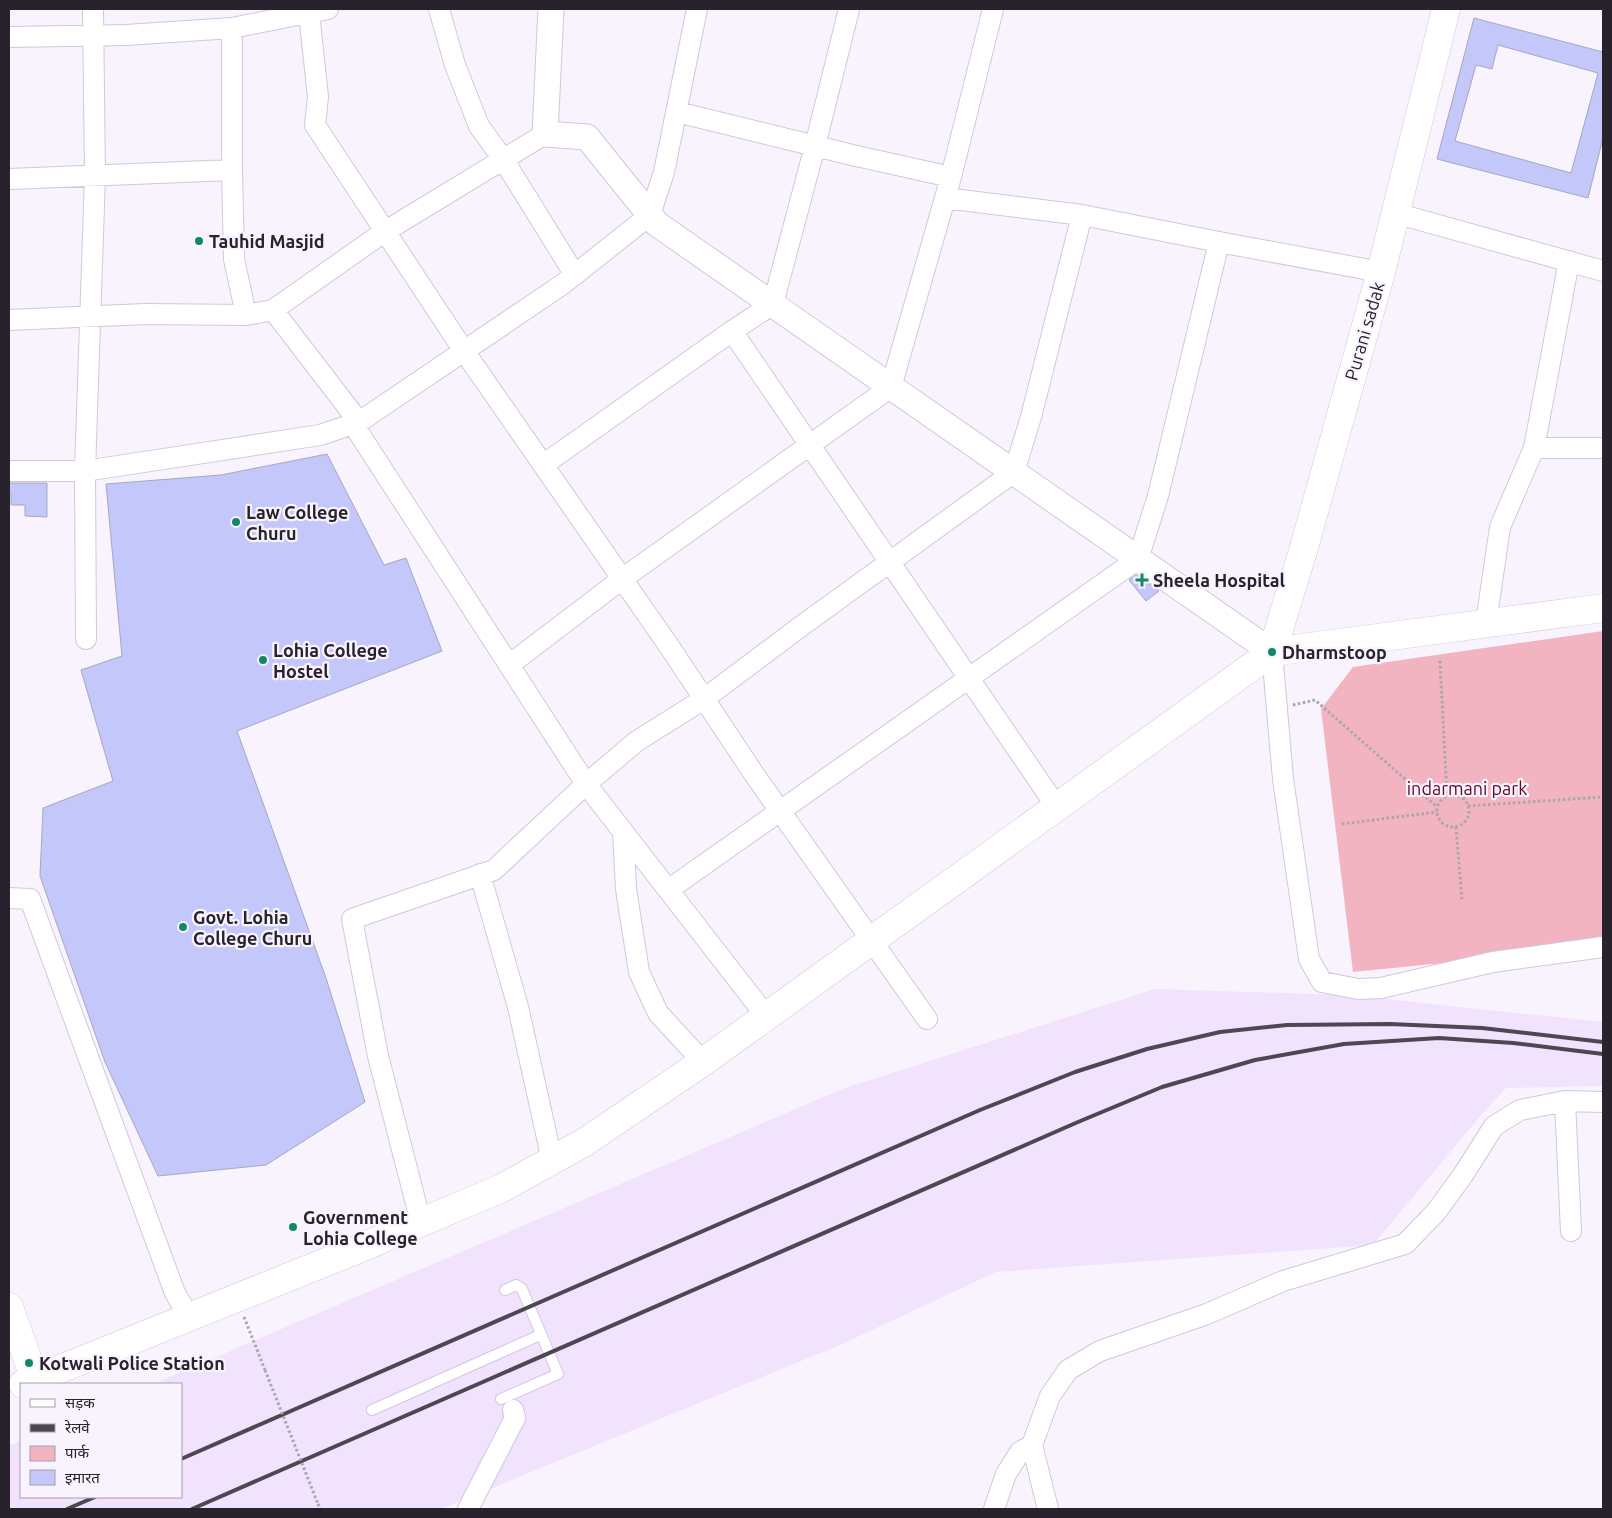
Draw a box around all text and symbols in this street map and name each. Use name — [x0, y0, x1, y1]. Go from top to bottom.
place label: Tauhid Masjid — [209, 231, 325, 251]
marker: Tauhid Masjid — [193, 235, 205, 247]
street label: Purani sadak — [1340, 279, 1388, 383]
place label: Law College Churu — [246, 502, 348, 543]
marker: Law College Churu — [230, 516, 242, 528]
place label: Sheela Hospital — [1153, 570, 1286, 590]
marker: Sheela Hospital — [1135, 573, 1149, 587]
place label: Lohia College Hostel — [273, 640, 388, 681]
place label: Dharmstoop — [1282, 642, 1387, 662]
marker: Dharmstoop — [1266, 646, 1278, 658]
marker: Lohia College Hostel — [257, 654, 269, 666]
park label: indarmani park — [1407, 778, 1527, 798]
place label: Govt. Lohia College Churu — [193, 907, 312, 948]
marker: Govt. Lohia College Churu — [177, 921, 189, 933]
place label: Government Lohia College — [303, 1207, 418, 1248]
marker: Government Lohia College — [287, 1221, 299, 1233]
place label: Kotwali Police Station — [39, 1353, 225, 1373]
marker: Kotwali Police Station — [23, 1357, 35, 1369]
legend — [20, 1383, 182, 1498]
text: सड़क — [65, 1394, 95, 1411]
text: रेलवे — [64, 1419, 90, 1436]
text: पार्क — [65, 1444, 89, 1461]
text: इमारत — [65, 1469, 100, 1486]

